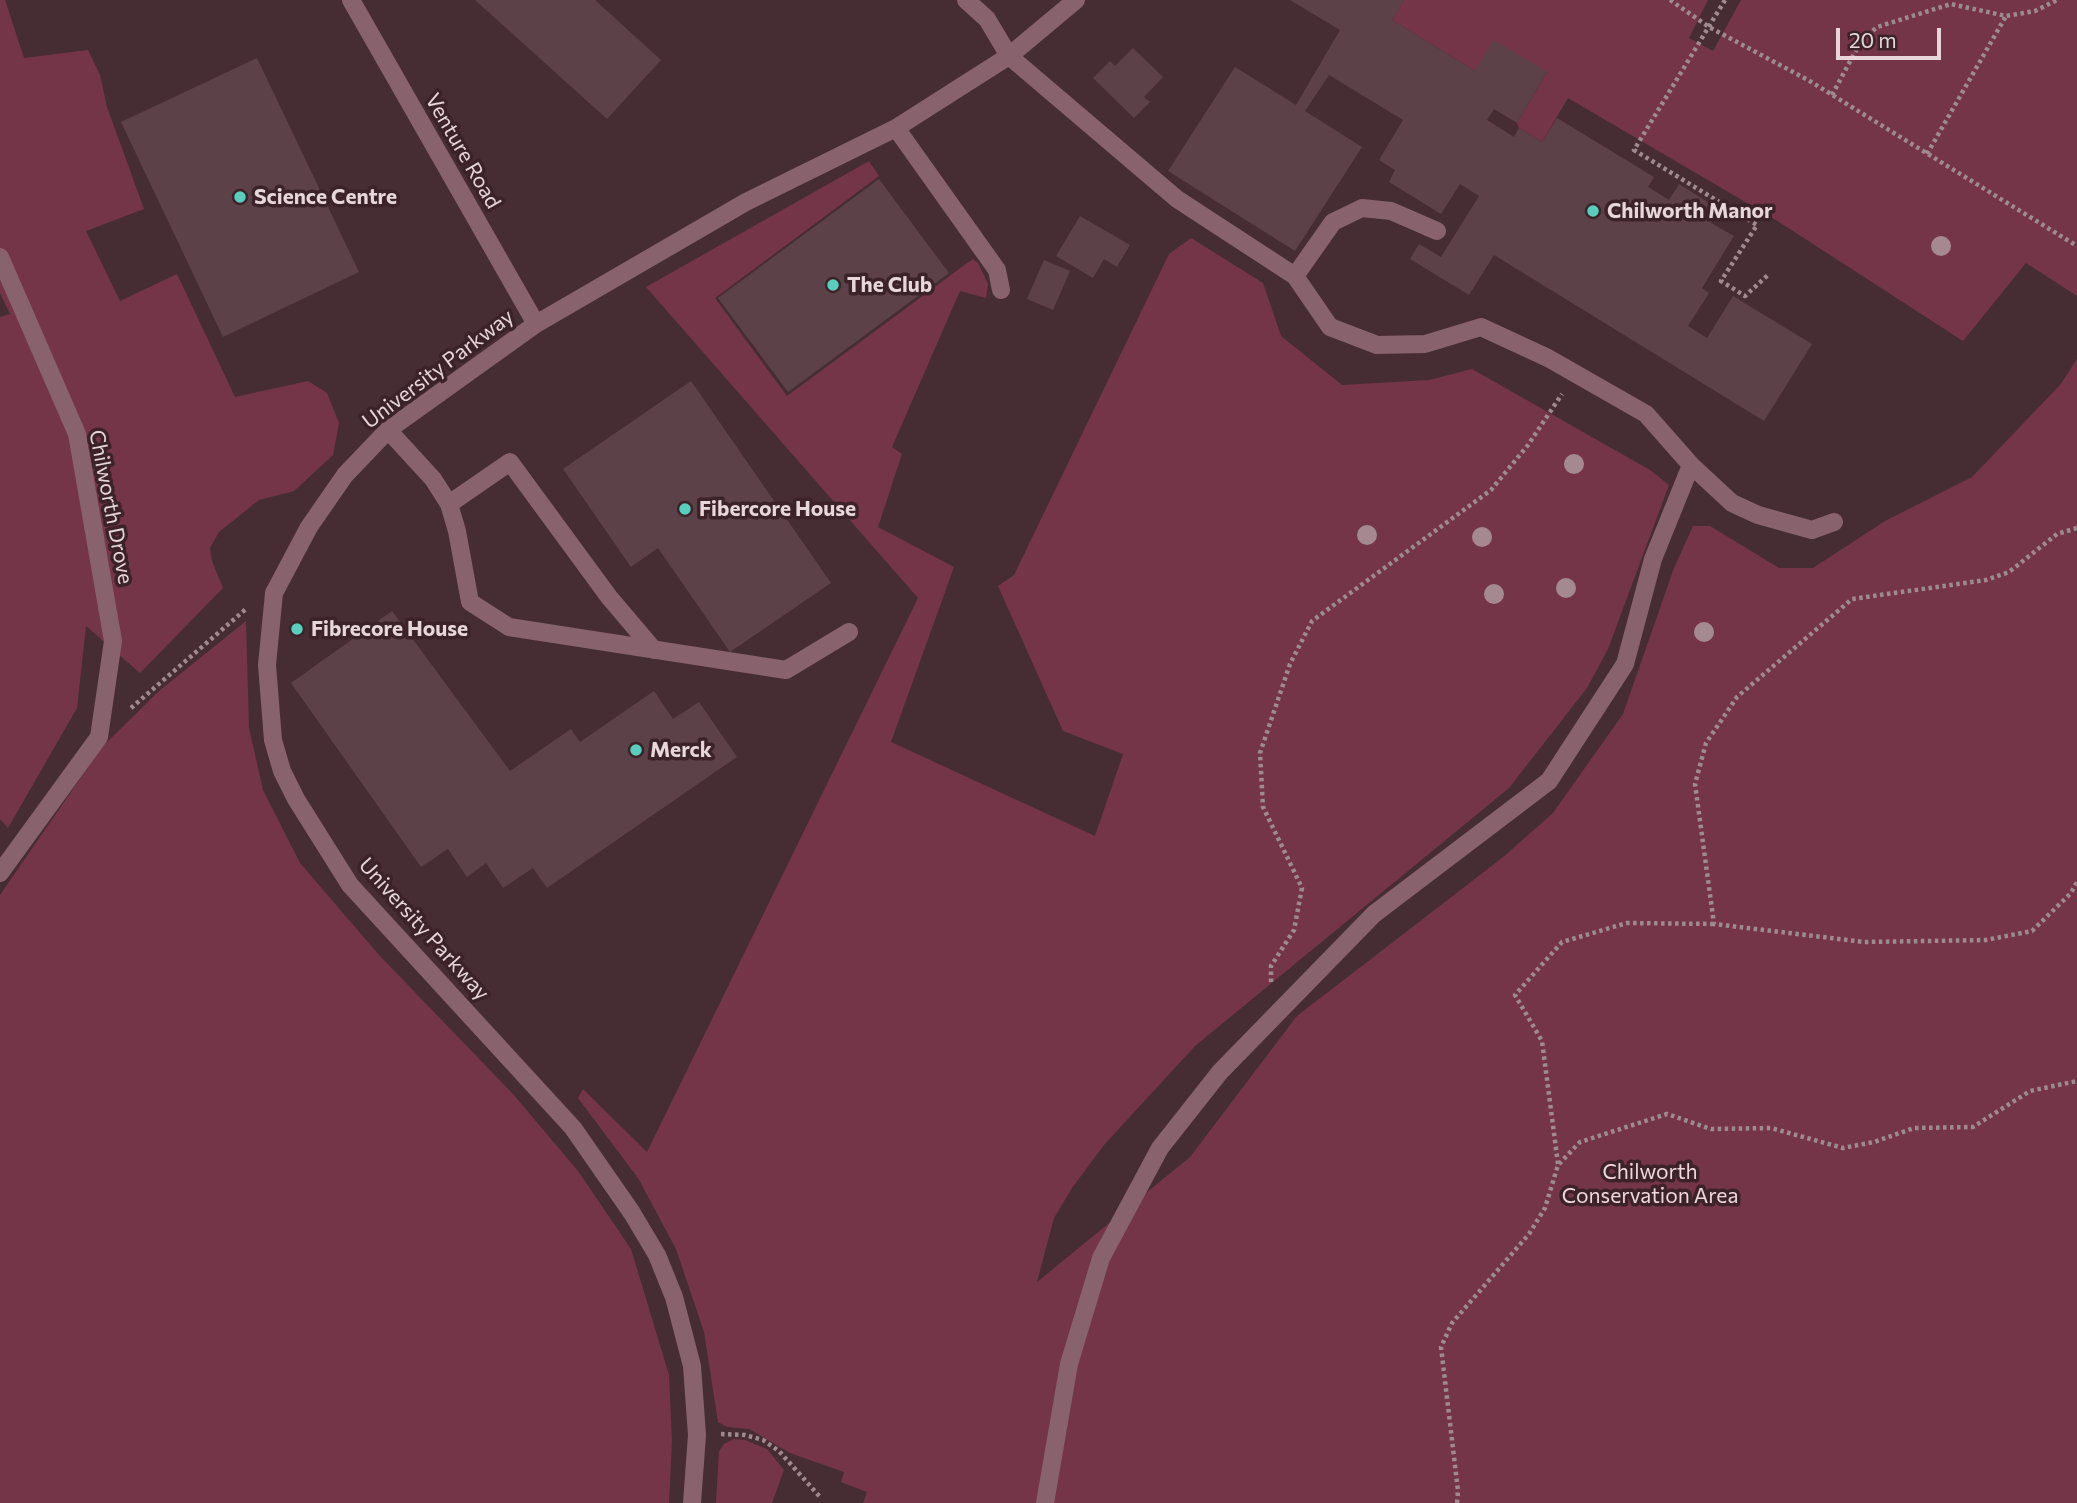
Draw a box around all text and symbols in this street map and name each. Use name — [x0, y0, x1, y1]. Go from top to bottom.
scale bar — [1839, 14, 1944, 58]
text: 20 m — [1849, 27, 1897, 52]
street label: Venture Road — [420, 89, 506, 213]
place label: Science Centre — [254, 184, 397, 210]
marker: Science Centre — [232, 189, 248, 205]
place label: Chilworth Manor — [1607, 198, 1773, 224]
marker: Chilworth Manor — [1585, 203, 1601, 219]
place label: The Club — [847, 272, 932, 298]
marker: The Club — [825, 277, 841, 293]
street label: University Parkway — [357, 304, 519, 434]
street label: Chilworth Drove — [84, 428, 138, 586]
place label: Fibercore House — [699, 496, 856, 522]
marker: Fibercore House — [677, 501, 693, 517]
place label: Fibrecore House — [311, 616, 468, 642]
marker: Fibrecore House — [289, 621, 305, 637]
place label: Merck — [650, 737, 712, 763]
marker: Merck — [628, 742, 644, 758]
street label: University Parkway — [353, 853, 495, 1005]
park label: Chilworth Conservation Area — [1562, 1159, 1738, 1209]

